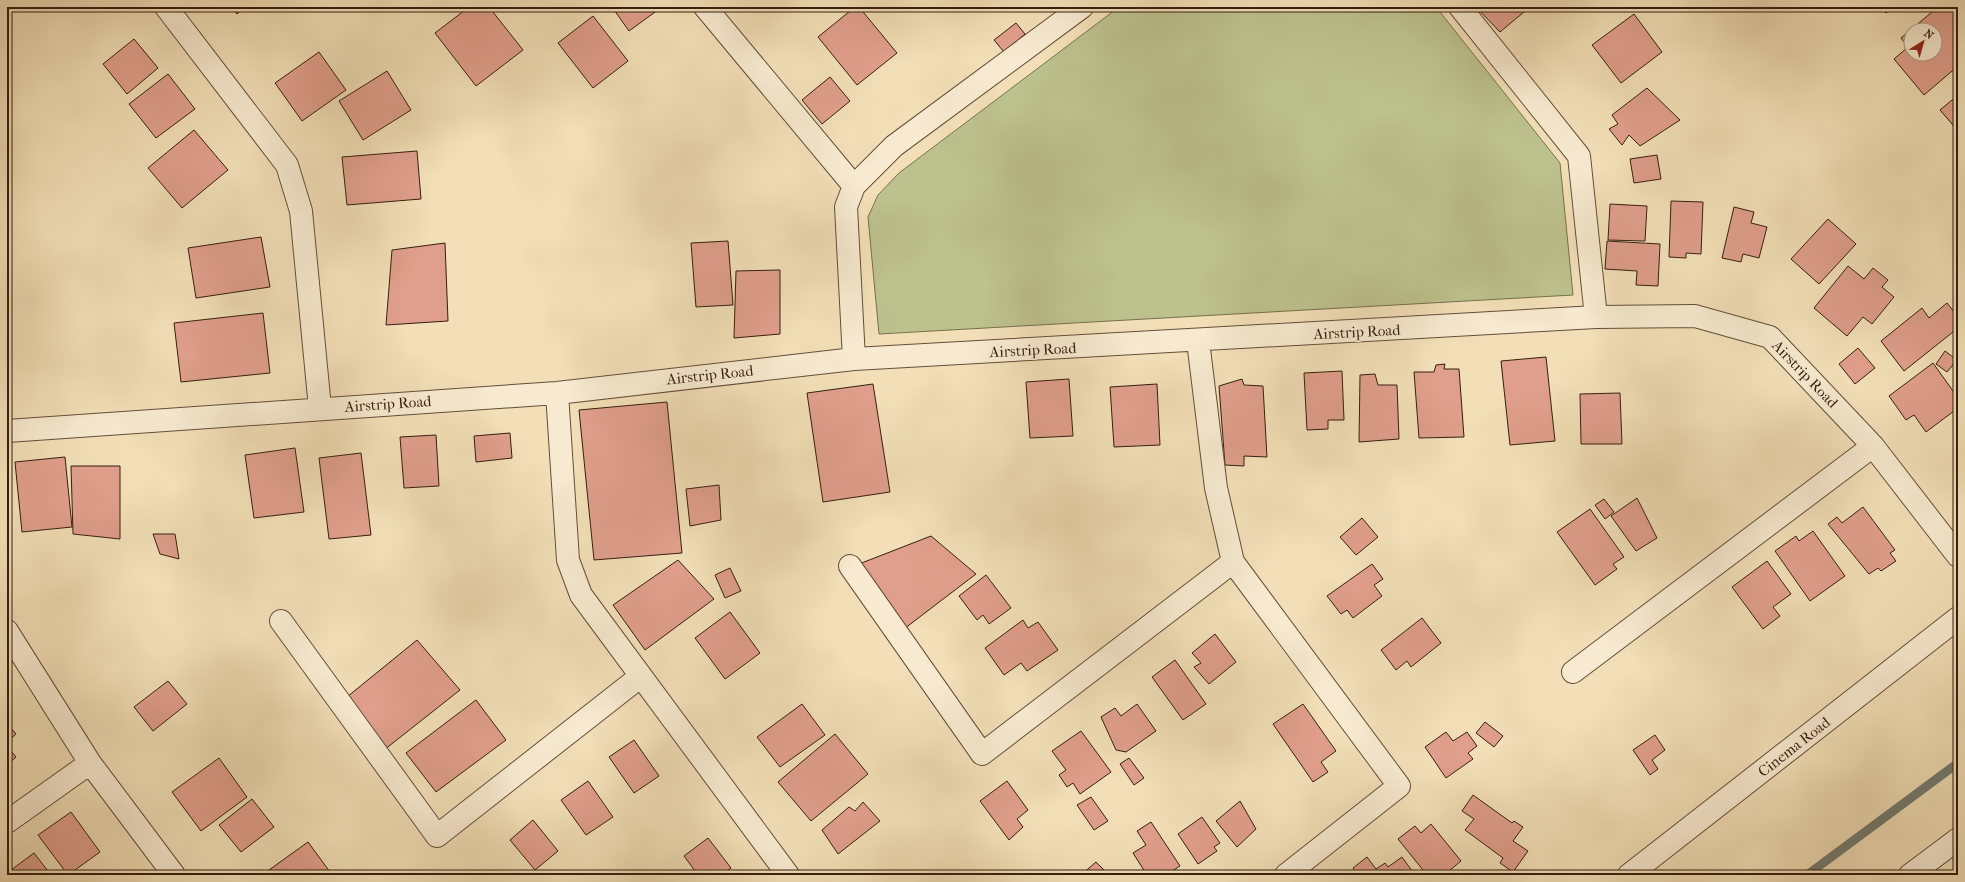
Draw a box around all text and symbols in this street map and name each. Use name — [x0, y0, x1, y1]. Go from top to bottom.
north arrow — [1903, 22, 1943, 62]
text: N — [1921, 27, 1936, 43]
street label: Airstrip Road — [1312, 321, 1402, 343]
street label: Airstrip Road — [1768, 336, 1842, 412]
street label: Airstrip Road — [988, 339, 1078, 361]
street label: Airstrip Road — [665, 361, 755, 389]
street label: Airstrip Road — [343, 392, 433, 416]
street label: Cinema Road — [1754, 713, 1834, 781]

